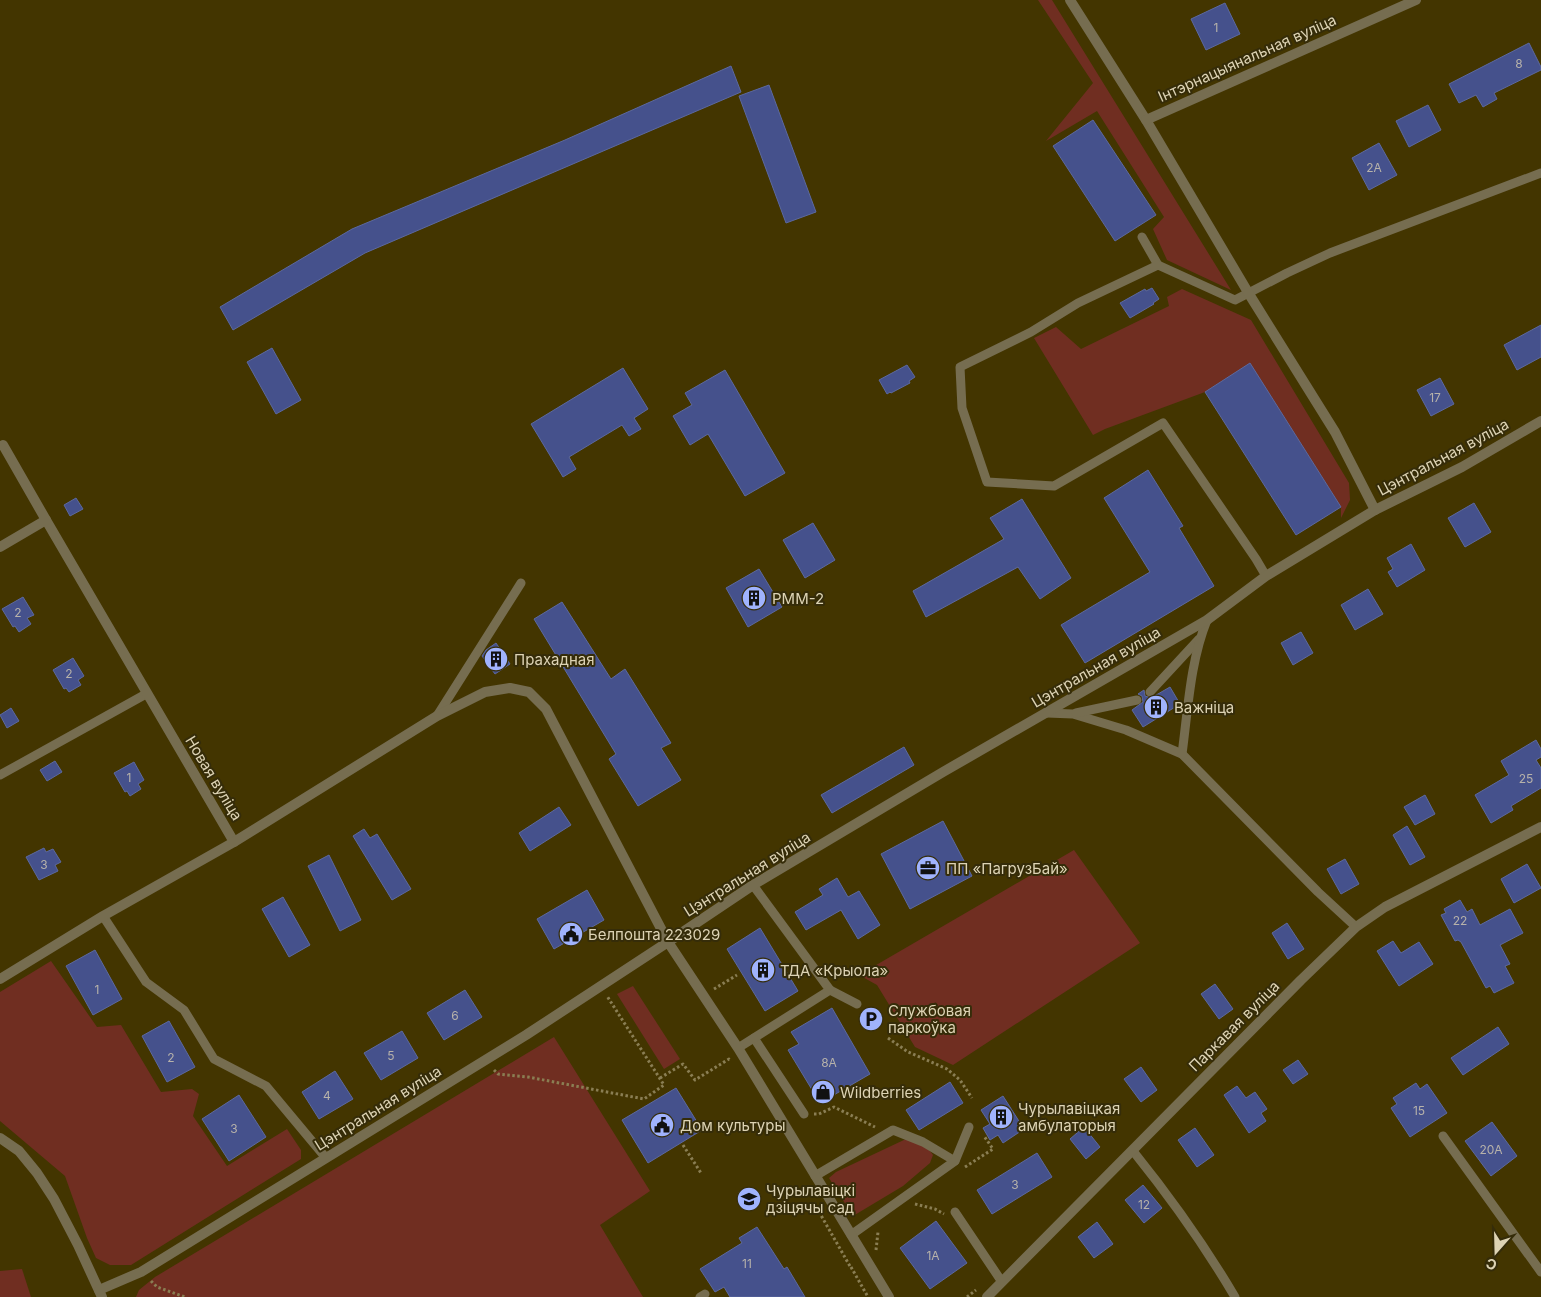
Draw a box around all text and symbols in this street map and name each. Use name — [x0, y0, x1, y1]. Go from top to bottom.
street label: Інтэрнацыянальная вуліца — [1155, 10, 1339, 106]
house number: 1 — [1214, 20, 1218, 35]
house number: 8 — [1515, 56, 1523, 71]
house number: 2А — [1366, 160, 1382, 175]
house number: 17 — [1429, 390, 1441, 405]
street label: Цэнтральная вуліца — [1374, 414, 1512, 500]
building icon: РММ-2 — [741, 585, 767, 611]
place label: РММ-2 — [772, 589, 824, 608]
house number: 2 — [14, 605, 22, 620]
street label: Цэнтральная вуліца — [1028, 622, 1164, 712]
building icon: Прахадная — [483, 646, 509, 672]
place label: Прахадная — [514, 650, 595, 669]
house number: 2 — [65, 666, 73, 681]
building icon: Важніца — [1143, 694, 1169, 720]
place label: Важніца — [1174, 698, 1234, 717]
street label: Новая вуліца — [181, 732, 247, 824]
house number: 1 — [127, 770, 131, 785]
house number: 25 — [1519, 771, 1533, 786]
street label: Цэнтральная вуліца — [680, 827, 814, 921]
office icon: ПП «ПагрузБай» — [915, 855, 941, 881]
house number: 3 — [40, 857, 48, 872]
place label: ПП «ПагрузБай» — [946, 859, 1068, 878]
house number: 22 — [1453, 913, 1467, 928]
public building icon: Белпошта 223029 — [558, 921, 584, 947]
place label: Белпошта 223029 — [588, 925, 720, 944]
building icon: ТДА «Крыола» — [750, 957, 776, 983]
place label: ТДА «Крыола» — [780, 961, 888, 980]
street label: Паркавая вуліца — [1185, 977, 1283, 1075]
house number: 1 — [95, 982, 99, 997]
place label: Службовая паркоўка — [888, 1001, 971, 1037]
parking icon: Службовая паркоўка — [858, 1006, 884, 1032]
house number: 6 — [451, 1008, 459, 1023]
house number: 5 — [387, 1048, 395, 1063]
house number: 2 — [167, 1050, 175, 1065]
house number: 8А — [821, 1055, 837, 1070]
street label: Цэнтральная вуліца — [311, 1061, 445, 1155]
shop icon: Wildberries — [810, 1079, 836, 1105]
place label: Wildberries — [840, 1083, 921, 1102]
house number: 4 — [323, 1088, 331, 1103]
place label: Чурылавіцкая амбулаторыя — [1018, 1099, 1120, 1135]
house number: 15 — [1413, 1103, 1425, 1118]
building icon: Чурылавіцкая амбулаторыя — [988, 1104, 1014, 1130]
public building icon: Дом культуры — [649, 1112, 675, 1138]
place label: Дом культуры — [680, 1116, 786, 1135]
house number: 3 — [230, 1121, 238, 1136]
house number: 20А — [1479, 1142, 1503, 1157]
house number: 3 — [1011, 1177, 1019, 1192]
place label: Чурылавіцкі дзіцячы сад — [766, 1181, 855, 1217]
school or university icon: Чурылавіцкі дзіцячы сад — [736, 1186, 762, 1212]
house number: 12 — [1138, 1197, 1150, 1212]
north arrow — [1471, 1227, 1521, 1277]
house number: 1А — [926, 1248, 940, 1263]
text: С — [1484, 1255, 1499, 1274]
house number: 11 — [742, 1256, 752, 1271]

